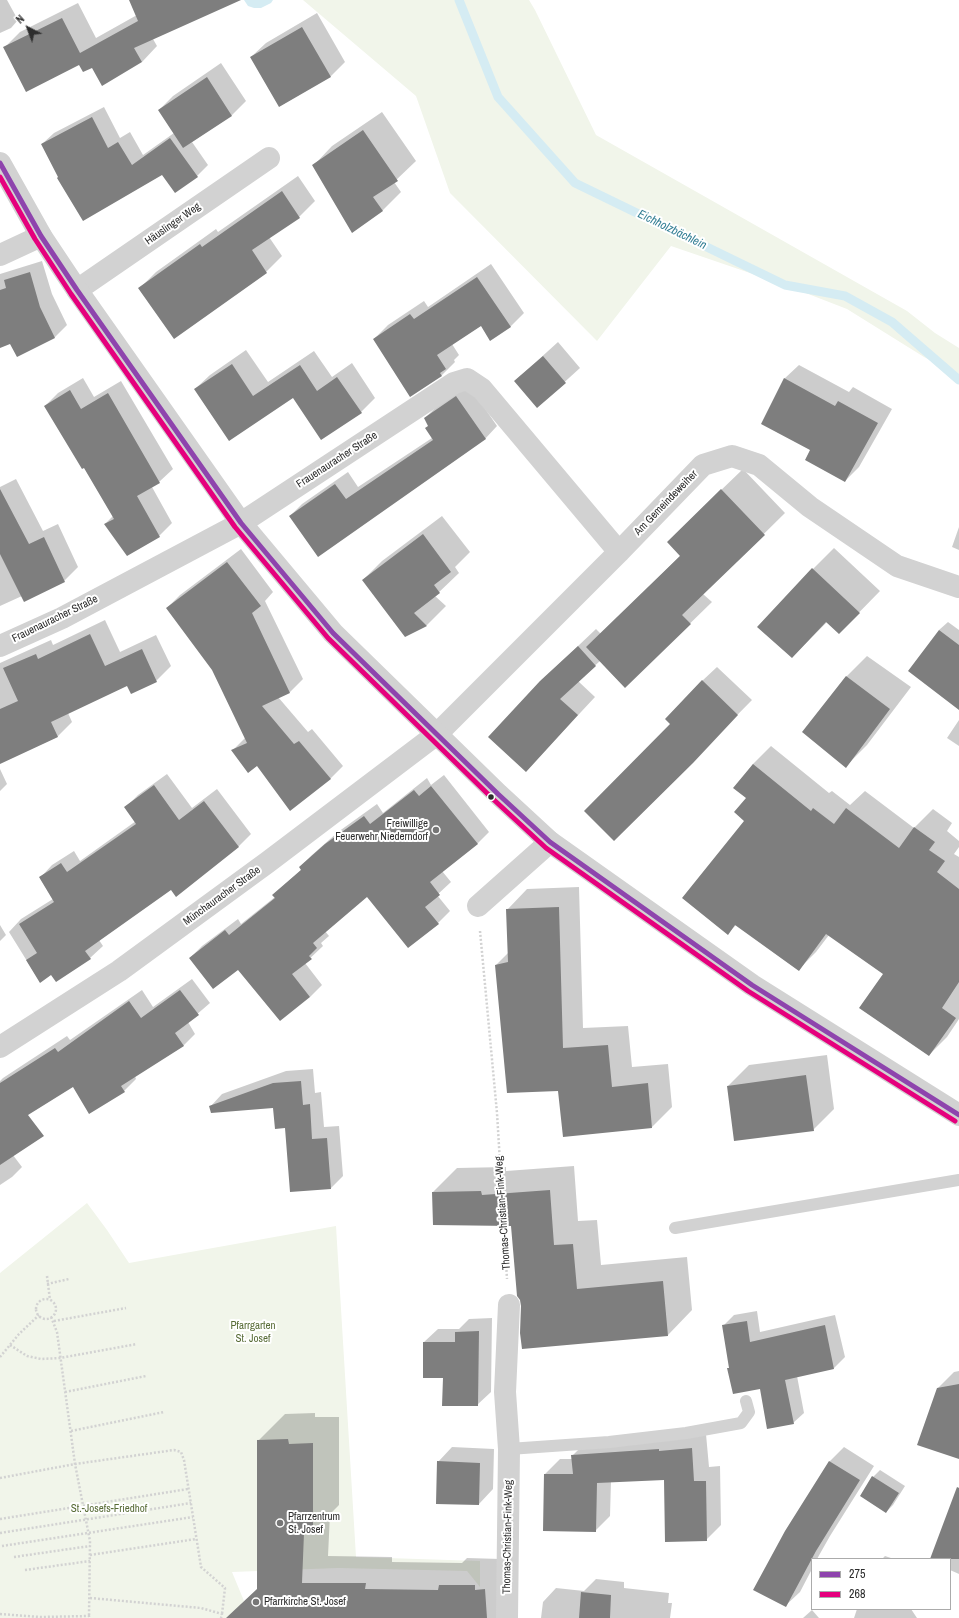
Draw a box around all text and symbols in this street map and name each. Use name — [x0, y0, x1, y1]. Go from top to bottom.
north arrow — [8, 8, 48, 48]
text: N — [13, 12, 27, 26]
street label: Häuslinger Weg — [143, 200, 203, 248]
water label: Eichholzbächlein — [635, 207, 709, 253]
street label: Frauenauracher Straße — [294, 429, 380, 491]
street label: Am Gemeindeweiher — [632, 468, 700, 538]
street label: Frauenauracher Straße — [10, 593, 100, 645]
unlabelled marker — [486, 792, 496, 802]
place label: Freiwillige Feuerwehr Niederndorf — [335, 817, 428, 843]
marker: Freiwillige Feuerwehr Niederndorf — [431, 825, 441, 835]
street label: Münchauracher Straße — [181, 864, 263, 928]
street label: Thomas-Christian-Fink-Weg — [492, 1156, 514, 1270]
park label: Pfarrgarten St. Josef — [230, 1319, 276, 1345]
street label: Thomas-Christian-Fink-Weg — [500, 1480, 516, 1594]
park label: St.-Josefs-Friedhof — [71, 1502, 147, 1516]
place label: Pfarrzentrum St. Josef — [288, 1510, 340, 1536]
marker: Pfarrzentrum St. Josef — [275, 1518, 285, 1528]
legend — [811, 1558, 951, 1610]
text: 275 — [849, 1566, 865, 1582]
text: 268 — [849, 1586, 865, 1602]
place label: Pfarrkirche St. Josef — [264, 1595, 346, 1609]
marker: Pfarrkirche St. Josef — [251, 1597, 261, 1607]

